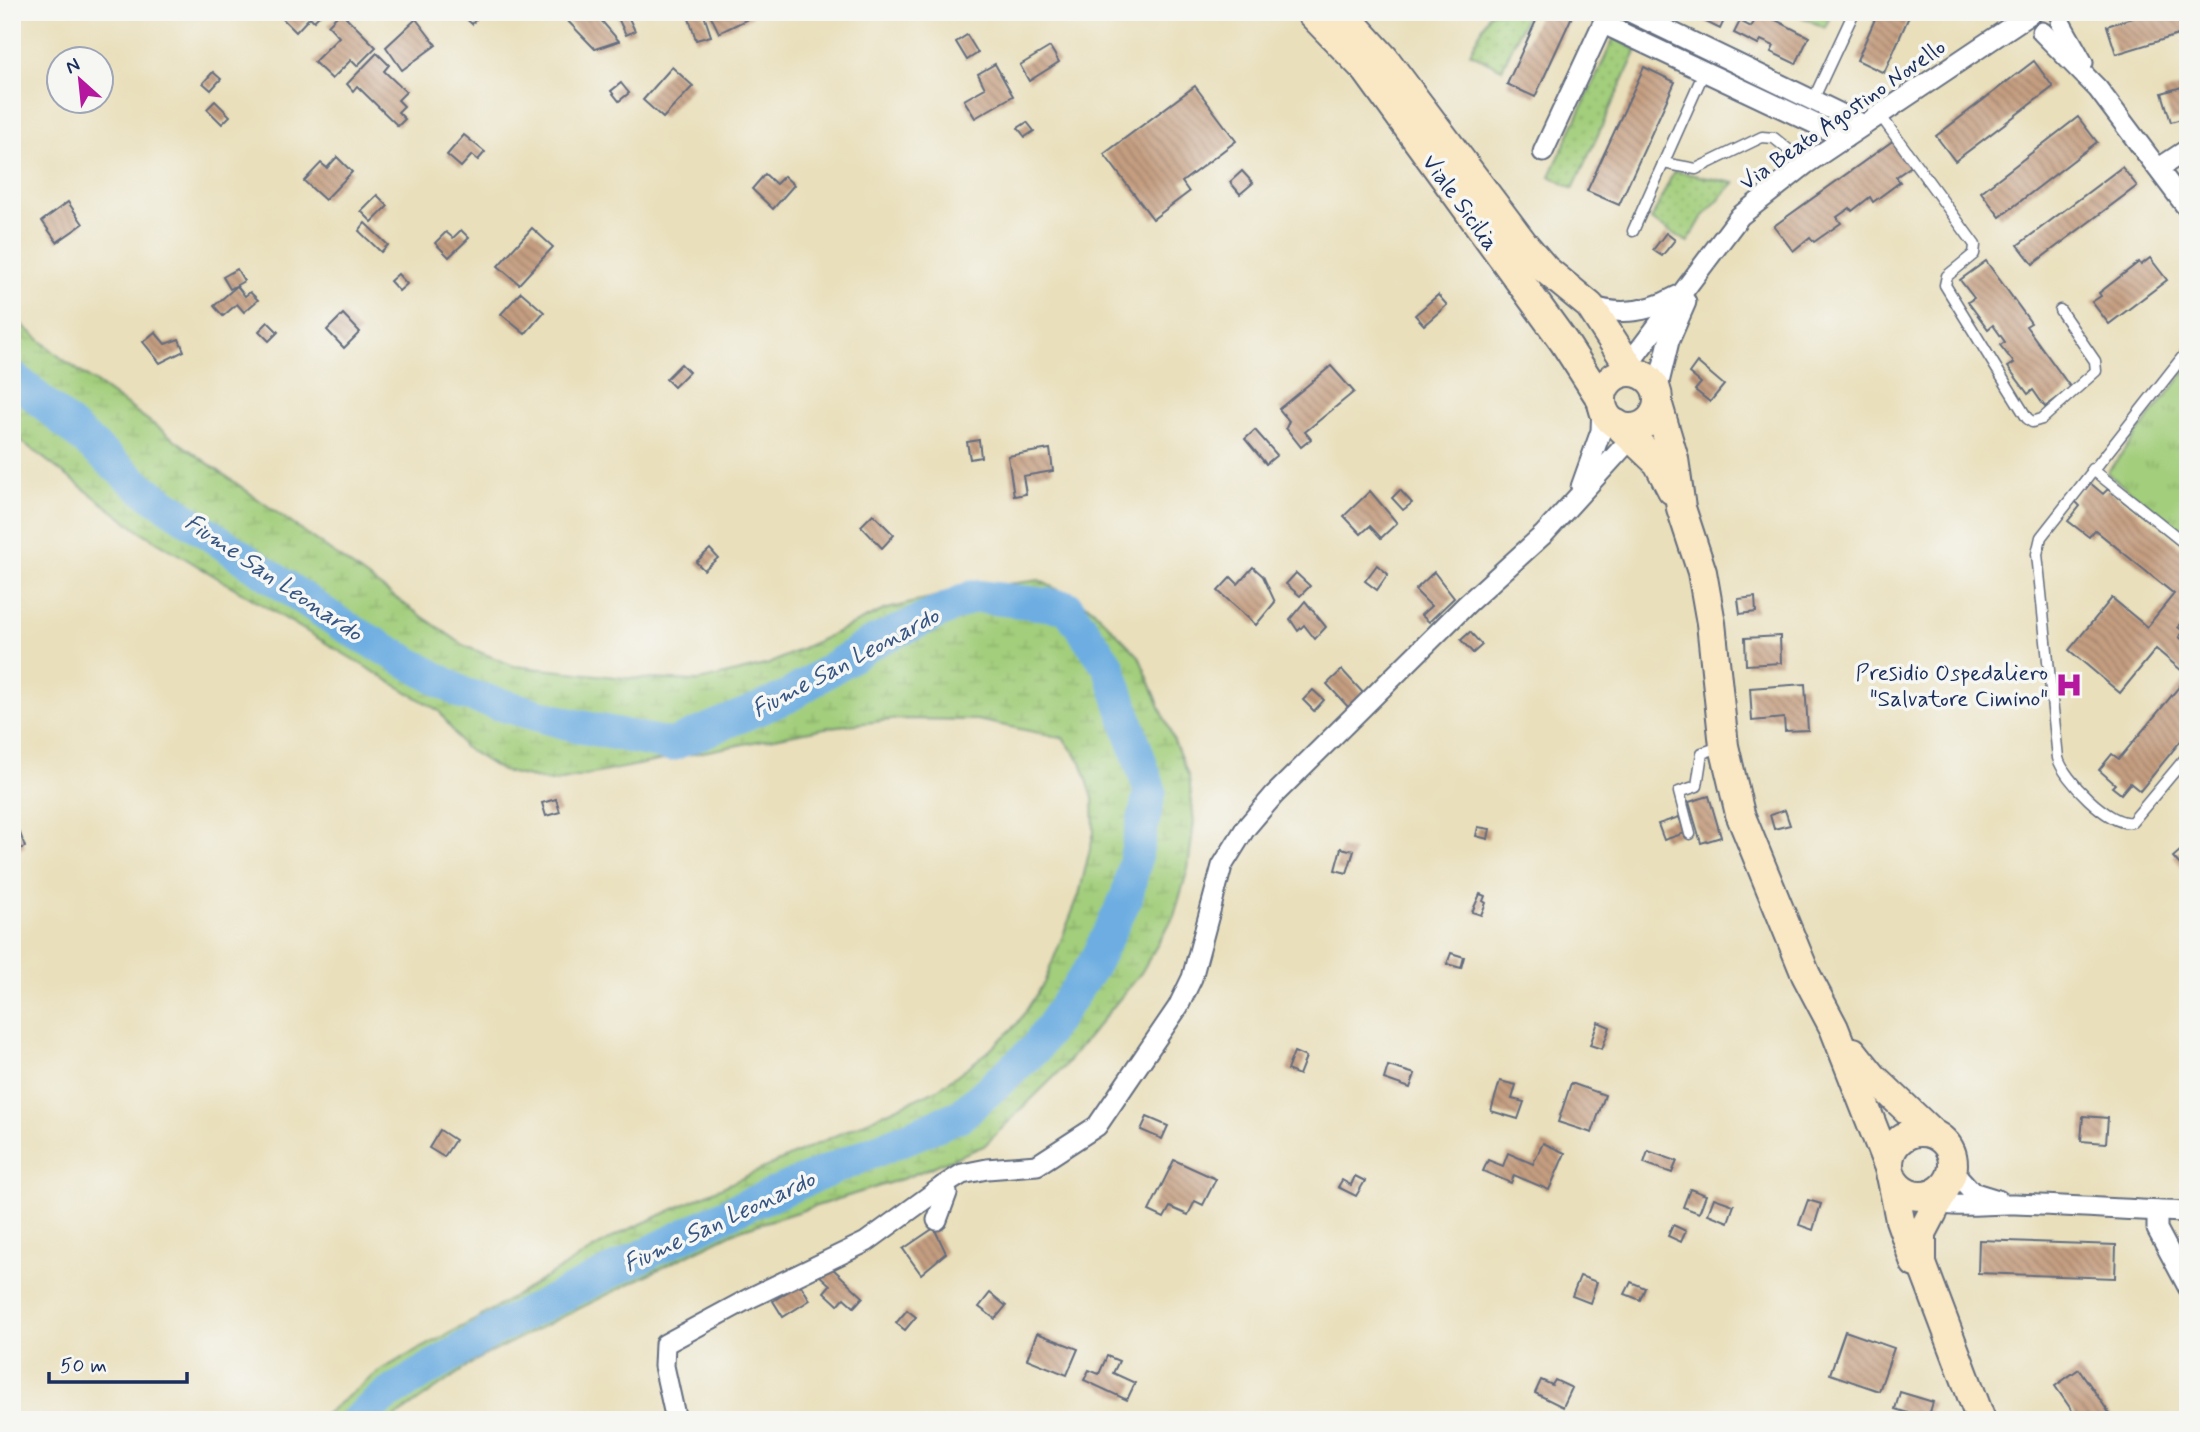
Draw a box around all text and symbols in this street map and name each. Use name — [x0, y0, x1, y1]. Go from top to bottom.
street label: Via Beato Agostino Novello — [1734, 33, 1952, 198]
north arrow — [46, 46, 116, 116]
text: N — [62, 52, 84, 80]
street label: Viale Sicilia — [1414, 149, 1504, 257]
water label: Fiume San Leonardo — [178, 507, 369, 650]
water label: Fiume San Leonardo — [747, 600, 946, 726]
place label: Presidio Ospedaliero "Salvatore Cimino" — [1856, 659, 2048, 715]
hospital icon: Presidio Ospedaliero "Salvatore Cimino" — [2054, 670, 2084, 700]
water label: Fiume San Leonardo — [619, 1164, 821, 1280]
scale bar — [49, 1341, 187, 1385]
text: 50 m — [60, 1352, 107, 1380]

